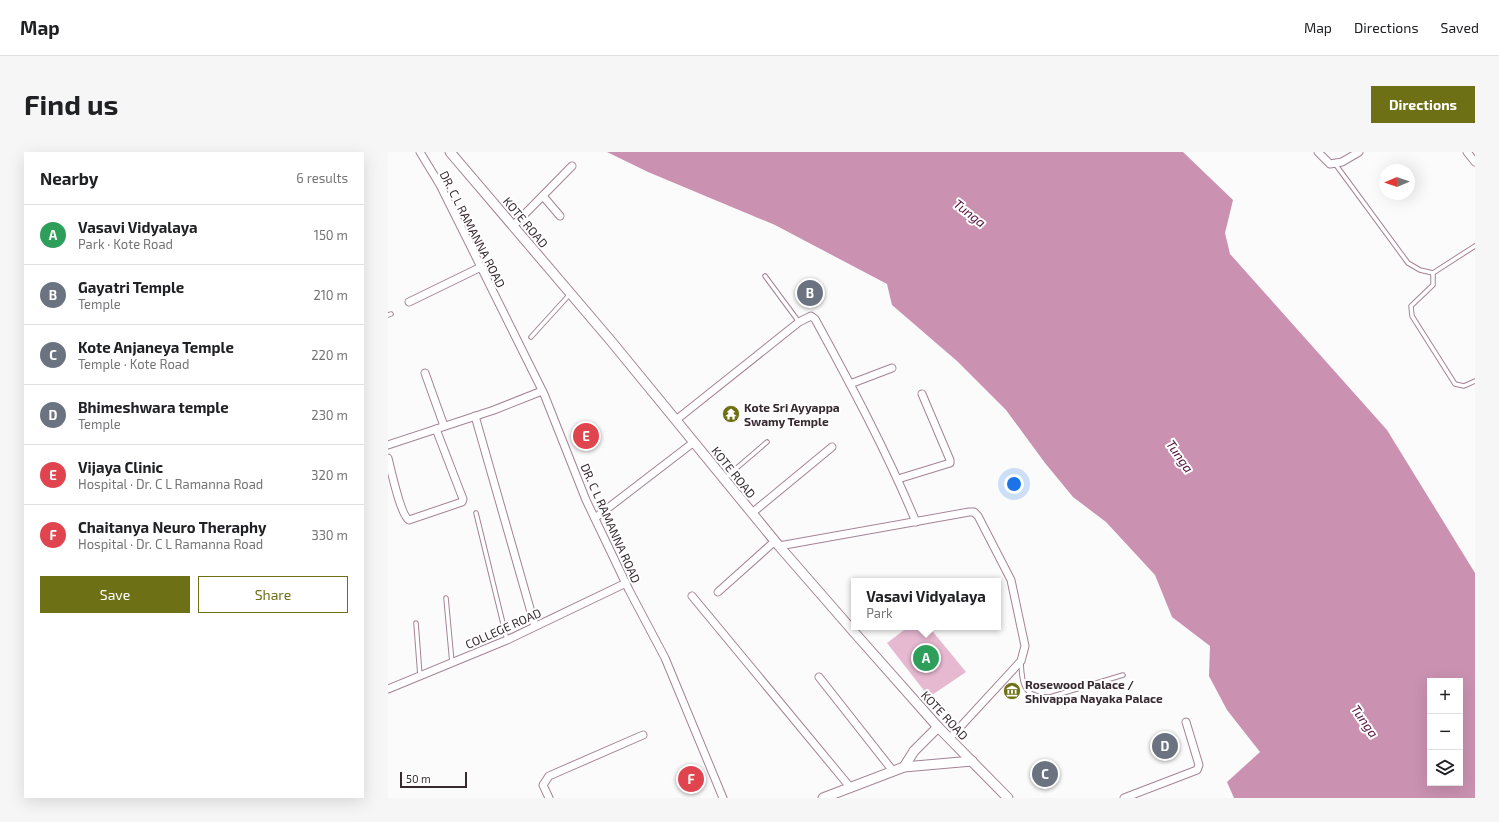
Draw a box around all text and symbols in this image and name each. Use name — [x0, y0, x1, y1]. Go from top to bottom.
text: Map — [20, 16, 60, 39]
text: Map — [1304, 19, 1332, 36]
text: Directions — [1354, 19, 1419, 36]
text: Saved — [1441, 19, 1479, 36]
button: Directions — [1371, 86, 1475, 123]
text: Find us — [24, 87, 118, 121]
north arrow — [1379, 164, 1415, 200]
text: Nearby — [40, 168, 98, 188]
street label: DR. C L RAMANNA ROAD — [437, 168, 509, 290]
text: 6 results — [296, 170, 348, 186]
street label: KOTE ROAD — [501, 194, 551, 250]
water label: Tunga — [951, 196, 989, 230]
text: Vasavi Vidyalaya — [78, 218, 198, 236]
text: A — [49, 227, 57, 243]
text: 150 m — [314, 227, 348, 243]
text: Park · Kote Road — [78, 236, 173, 252]
text: Gayatri Temple — [78, 278, 184, 296]
pin: B — [797, 278, 823, 308]
text: B — [49, 287, 57, 303]
text: 210 m — [313, 287, 348, 303]
text: Temple — [78, 296, 121, 312]
text: Kote Anjaneya Temple — [78, 338, 234, 356]
text: C — [49, 347, 57, 363]
text: 220 m — [311, 347, 348, 363]
text: Temple · Kote Road — [78, 356, 189, 372]
text: Bhimeshwara temple — [78, 398, 229, 416]
place label: Kote Sri Ayyappa Swamy Temple — [744, 400, 840, 429]
temple icon: Kote Sri Ayyappa Swamy Temple — [721, 404, 741, 424]
text: D — [49, 407, 57, 423]
text: 230 m — [311, 407, 348, 423]
text: Temple — [78, 416, 121, 432]
pin: E — [573, 421, 599, 451]
water label: Tunga — [1163, 437, 1197, 475]
street label: KOTE ROAD — [709, 444, 759, 500]
text: Vijaya Clinic — [78, 458, 163, 476]
street label: DR. C L RAMANNA ROAD — [578, 461, 644, 585]
text: E — [49, 467, 57, 483]
text: 320 m — [311, 467, 348, 483]
your location — [1004, 474, 1024, 494]
text: Hospital · Dr. C L Ramanna Road — [78, 476, 263, 492]
text: Chaitanya Neuro Theraphy — [78, 518, 267, 536]
text: F — [49, 527, 57, 543]
text: 330 m — [311, 527, 348, 543]
text: Hospital · Dr. C L Ramanna Road — [78, 536, 263, 552]
button: Save — [40, 576, 190, 613]
button: Share — [198, 576, 348, 613]
popup — [851, 578, 1001, 630]
text: Vasavi Vidyalaya — [866, 587, 986, 605]
street label: COLLEGE ROAD — [463, 605, 543, 651]
text: Park — [866, 605, 893, 621]
pin: A — [913, 643, 939, 673]
place label: Rosewood Palace / Shivappa Nayaka Palace — [1025, 677, 1163, 706]
map controls — [1427, 678, 1463, 786]
button: + — [1427, 678, 1463, 714]
museum icon: Rosewood Palace / Shivappa Nayaka Palace — [1002, 681, 1022, 701]
street label: KOTE ROAD — [919, 688, 971, 742]
water label: Tunga — [1348, 702, 1382, 740]
button: − — [1427, 714, 1463, 750]
pin: D — [1152, 731, 1178, 761]
button: layers — [1427, 750, 1463, 786]
pin: C — [1032, 759, 1058, 789]
pin: F — [678, 764, 704, 794]
scale bar — [400, 770, 467, 789]
text: 50 m — [406, 772, 431, 785]

